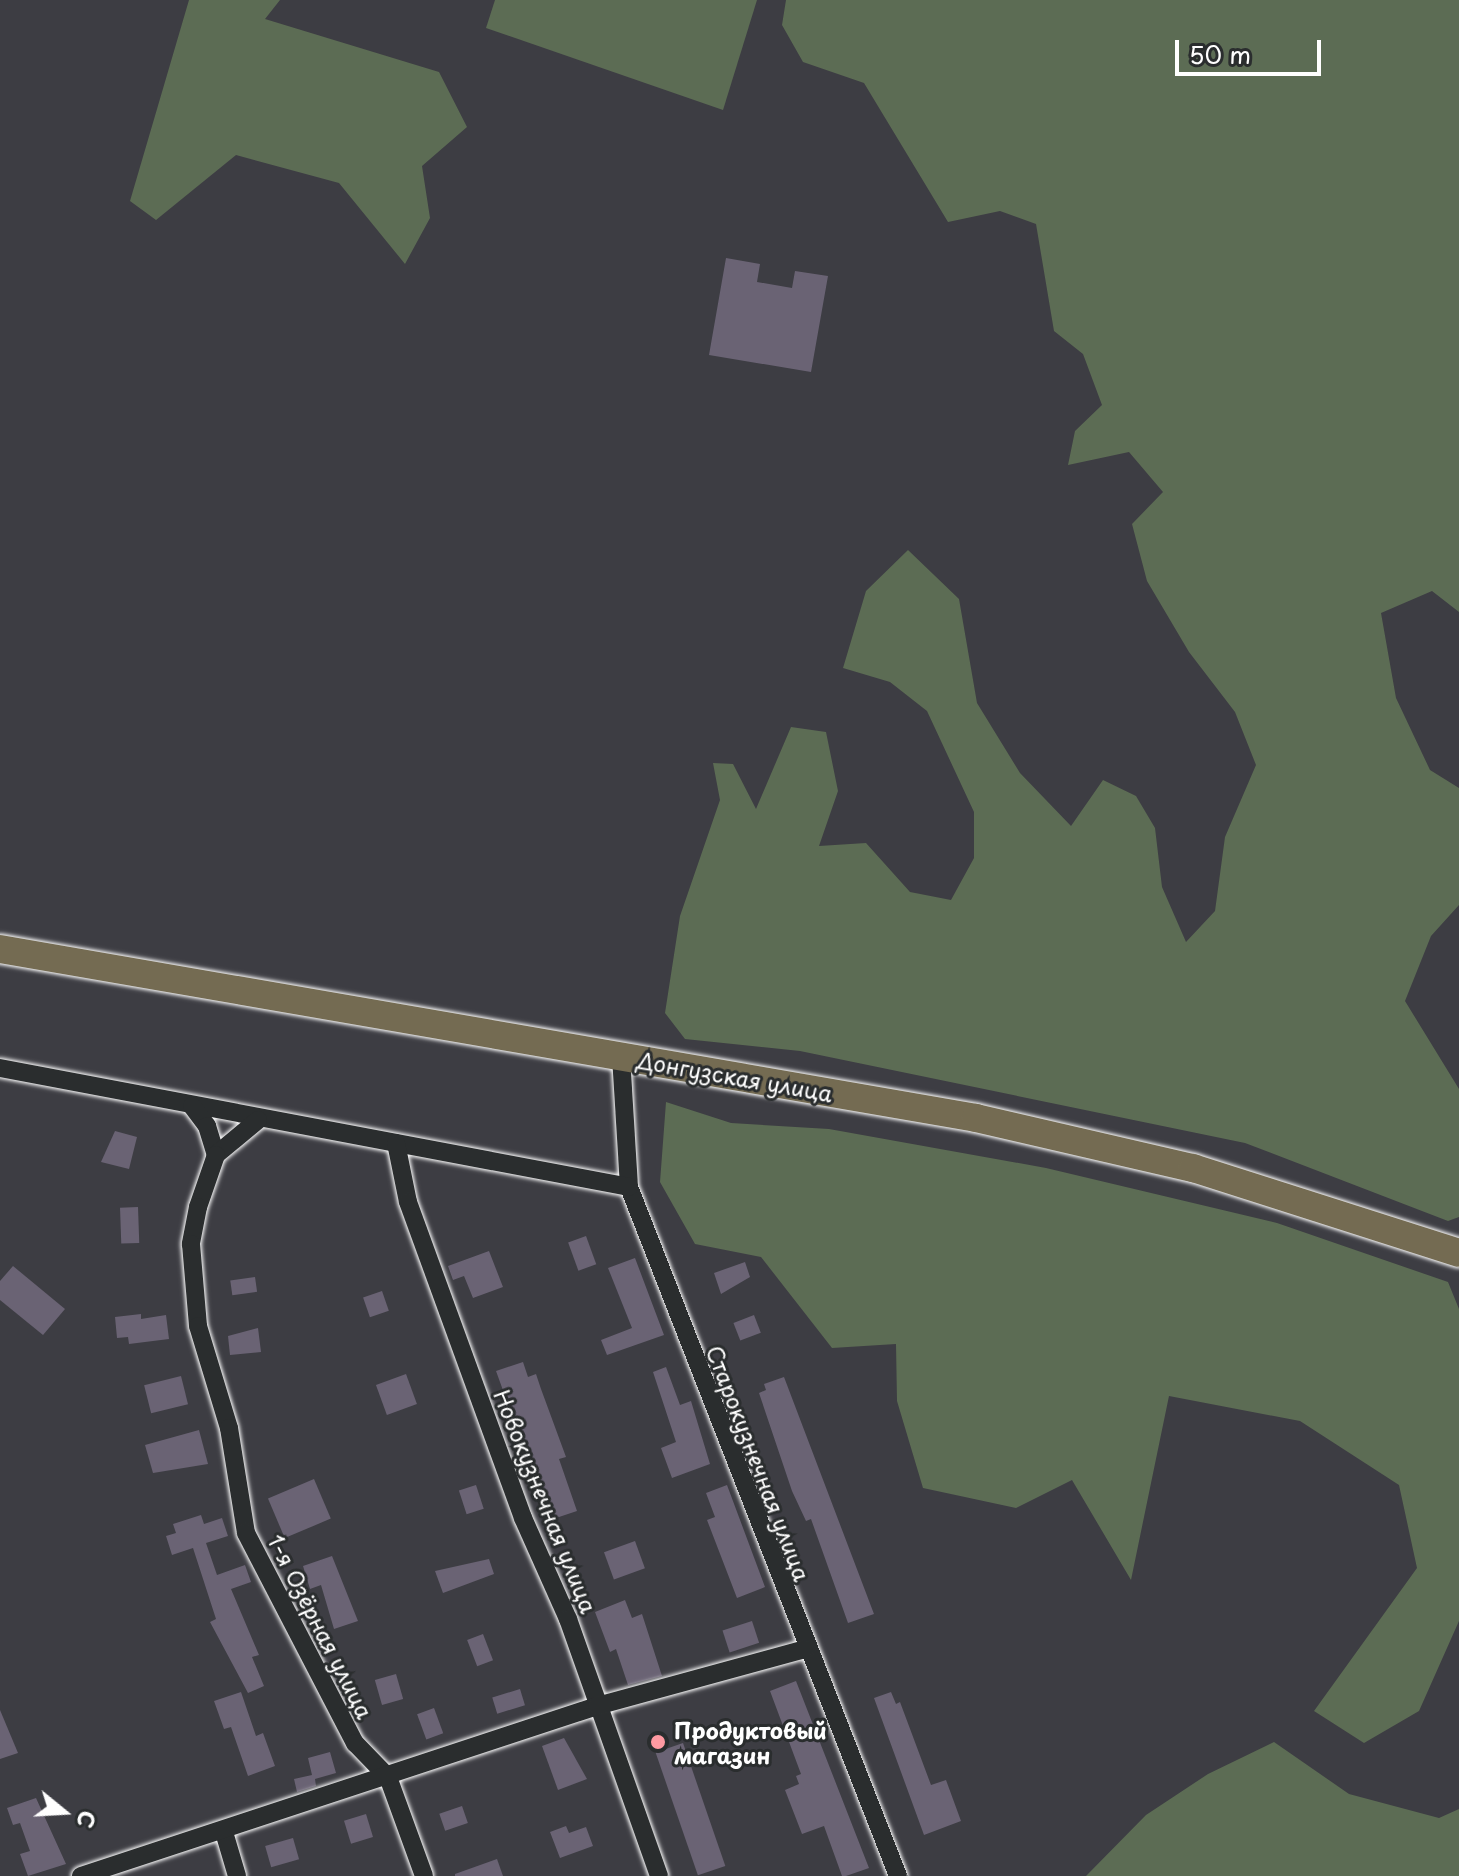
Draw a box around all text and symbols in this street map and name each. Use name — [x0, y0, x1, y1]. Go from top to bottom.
scale bar — [1179, 24, 1325, 74]
text: 50 m — [1189, 36, 1251, 72]
street label: Донгузская улица — [635, 1046, 835, 1106]
street label: Старокузнечная улица — [702, 1341, 816, 1585]
street label: Новокузнечная улица — [489, 1385, 603, 1617]
street label: 1-я Озёрная улица — [263, 1529, 379, 1723]
place label: Продуктовый магазин — [674, 1716, 827, 1768]
marker: Продуктовый магазин — [649, 1733, 667, 1751]
north arrow — [24, 1772, 104, 1852]
text: С — [69, 1807, 106, 1833]

